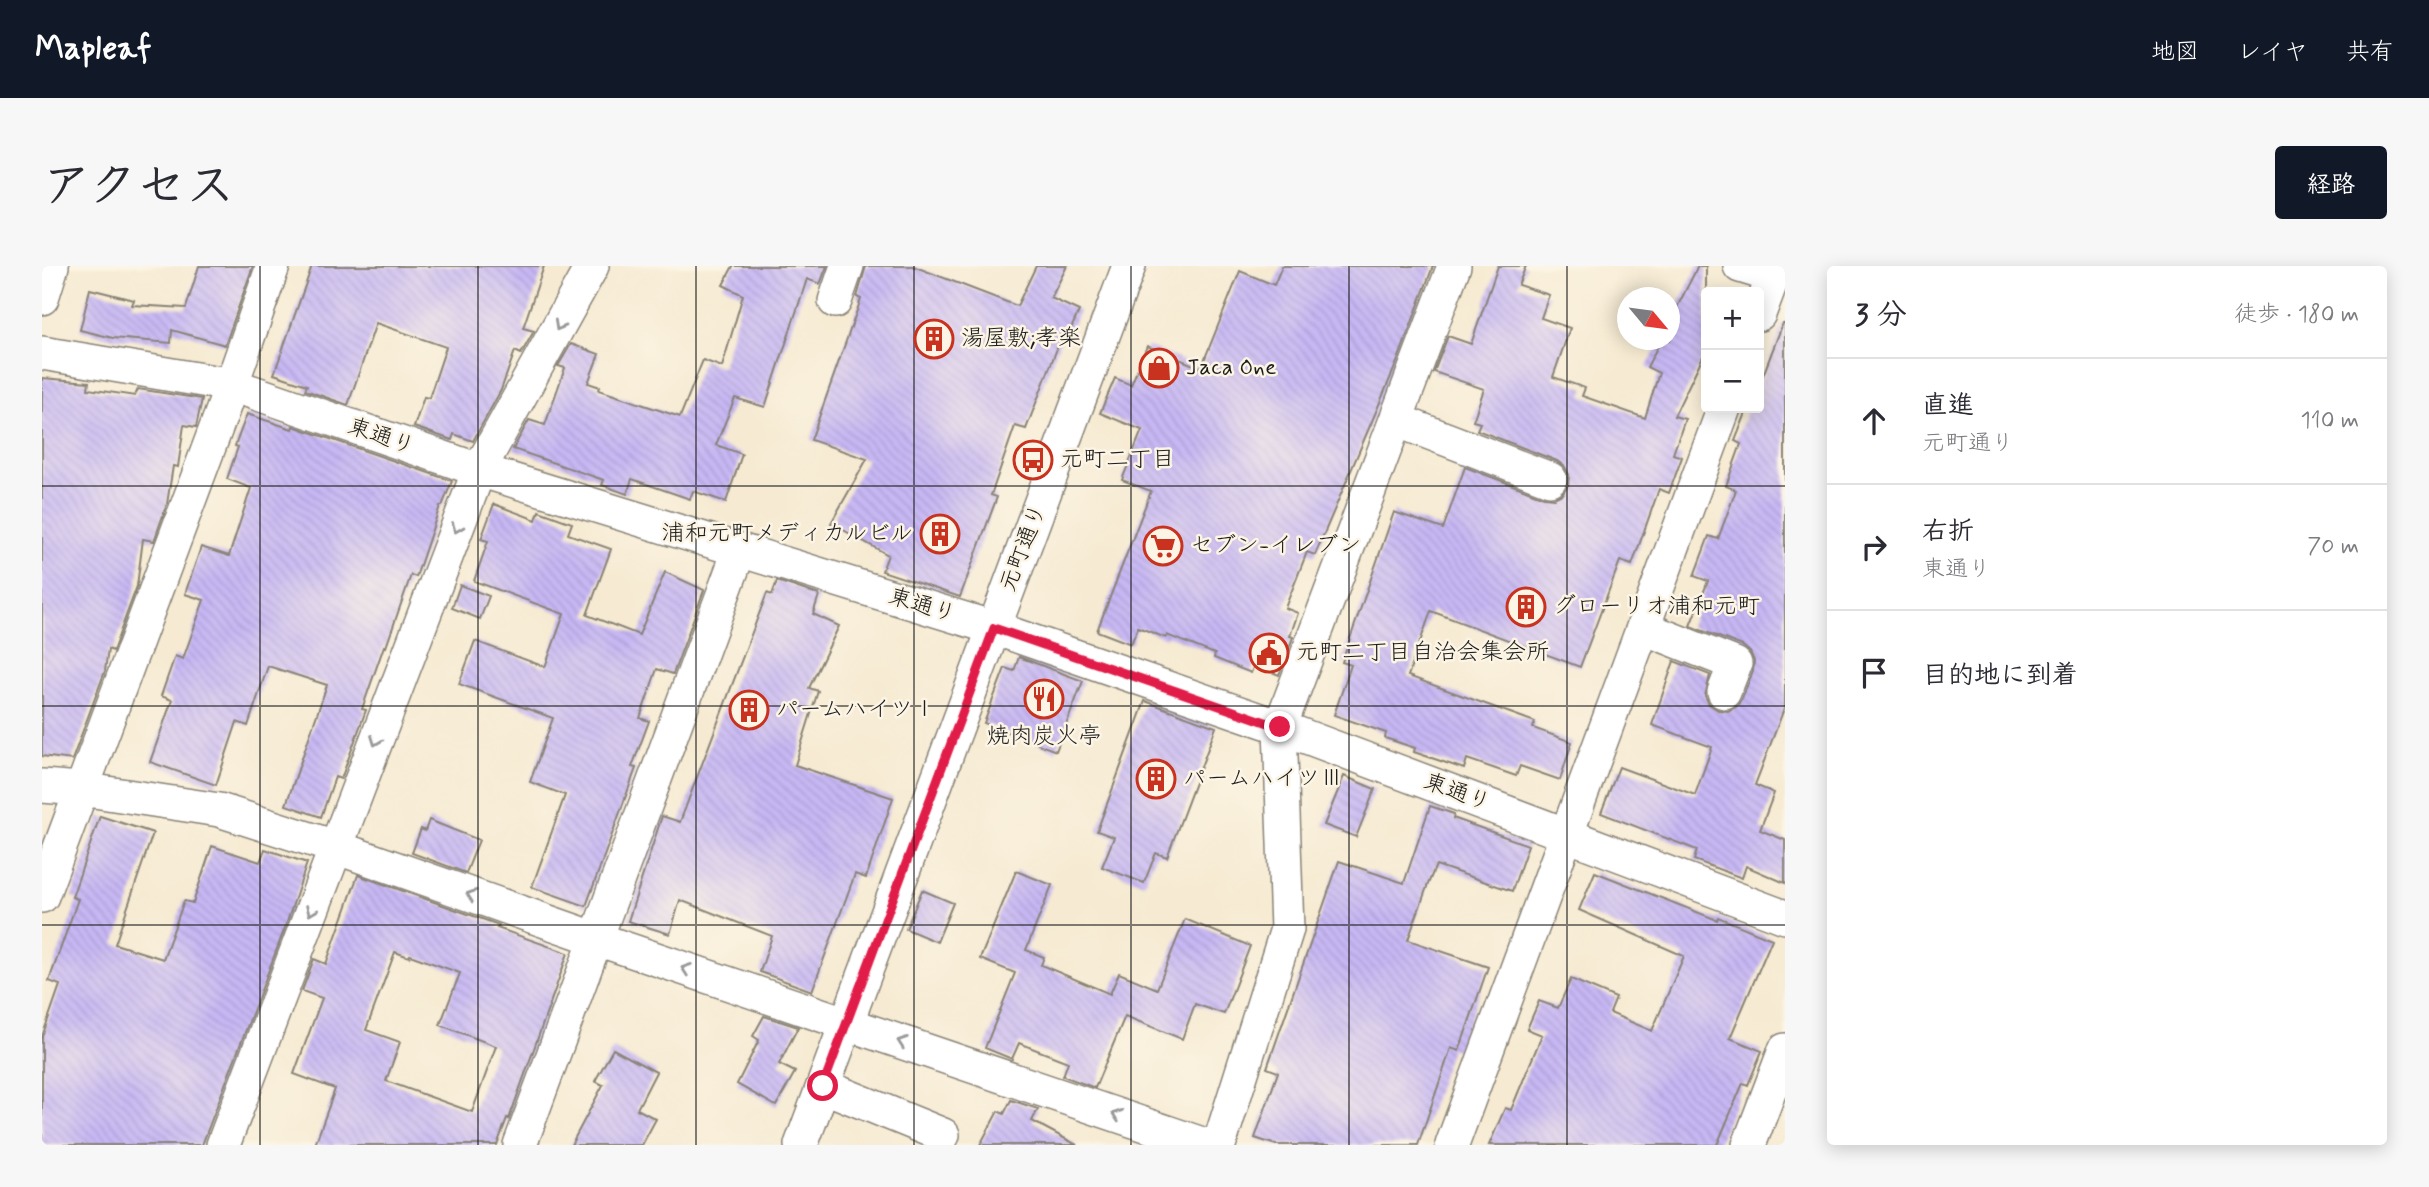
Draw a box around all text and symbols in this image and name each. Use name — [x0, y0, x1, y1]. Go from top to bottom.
text: Mapleaf — [35, 27, 151, 71]
text: 地図 — [2151, 37, 2199, 68]
text: レイヤ — [2237, 37, 2308, 68]
text: 共有 — [2346, 37, 2394, 68]
button: 経路 — [2275, 146, 2387, 219]
text: アクセス — [42, 155, 235, 220]
north arrow — [1617, 287, 1680, 350]
map controls — [1701, 287, 1764, 413]
button: + — [1701, 287, 1764, 350]
text: 3 分 — [1855, 296, 1907, 335]
text: 徒歩 · 180 m — [2234, 300, 2359, 330]
one-way arrow — [554, 318, 567, 331]
building icon: 湯屋敷;孝楽 — [913, 318, 955, 360]
place label: 湯屋敷;孝楽 — [961, 324, 1081, 354]
shop icon: Jaca One — [1138, 347, 1180, 389]
button: − — [1701, 350, 1764, 413]
place label: Jaca One — [1186, 353, 1276, 383]
text: 直進 — [1922, 389, 1974, 423]
icon: ahead — [1855, 402, 1893, 440]
text: 110 m — [2300, 406, 2359, 436]
street label: 東通り — [343, 412, 419, 462]
text: 元町通り — [1922, 429, 2014, 459]
bus stop icon: 元町二丁目 — [1012, 439, 1054, 481]
place label: 元町二丁目 — [1060, 445, 1175, 475]
street label: 元町通り — [994, 500, 1054, 596]
building icon: 浦和元町メディカルビル — [919, 513, 961, 555]
text: 右折 — [1922, 515, 1974, 549]
place label: 浦和元町メディカルビル — [661, 519, 913, 549]
one-way arrow — [451, 522, 465, 534]
supermarket icon: セブン-イレブン — [1142, 525, 1184, 567]
icon: right — [1855, 528, 1893, 566]
place label: セブン-イレブン — [1190, 531, 1361, 561]
text: 70 m — [2307, 532, 2359, 562]
text: 東通り — [1922, 555, 1991, 585]
street label: 東通り — [885, 582, 959, 630]
building icon: グローリオ浦和元町 — [1505, 586, 1547, 628]
place label: グローリオ浦和元町 — [1553, 592, 1760, 622]
public building icon: 元町二丁目自治会集会所 — [1248, 632, 1290, 674]
place label: 元町二丁目自治会集会所 — [1296, 638, 1549, 668]
icon: arrive — [1855, 654, 1893, 692]
text: 目的地に到着 — [1922, 659, 2078, 693]
restaurant icon: 焼肉炭火亭 — [1023, 678, 1065, 720]
building icon: パームハイツⅠ — [728, 689, 770, 731]
place label: パームハイツⅠ — [776, 695, 936, 725]
route end — [1264, 711, 1295, 742]
place label: 焼肉炭火亭 — [987, 722, 1102, 752]
one-way arrow — [370, 734, 384, 746]
building icon: パームハイツⅢ — [1135, 758, 1177, 800]
place label: パームハイツⅢ — [1183, 764, 1343, 794]
street label: 東通り — [1419, 767, 1495, 819]
one-way arrow — [466, 889, 478, 903]
one-way arrow — [305, 904, 319, 916]
one-way arrow — [681, 963, 693, 978]
one-way arrow — [896, 1036, 908, 1050]
route start — [807, 1070, 838, 1101]
one-way arrow — [1112, 1109, 1124, 1123]

